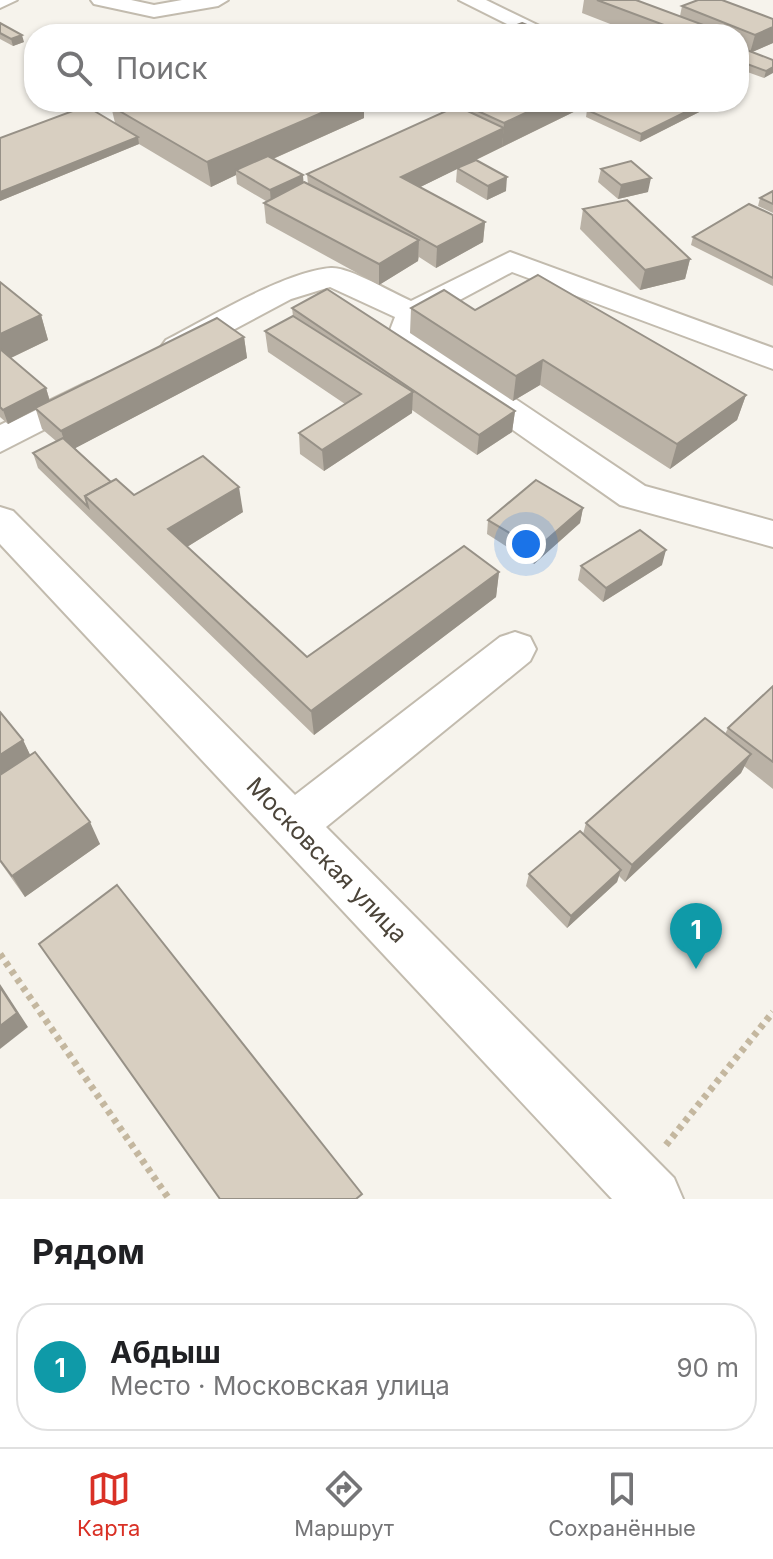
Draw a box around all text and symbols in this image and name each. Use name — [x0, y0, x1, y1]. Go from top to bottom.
search box — [24, 24, 749, 112]
icon: search — [52, 46, 96, 90]
text: Поиск — [116, 50, 207, 86]
your location — [506, 524, 546, 564]
street label: Московская улица — [241, 771, 413, 949]
pin: 1 — [670, 903, 722, 969]
text: Рядом — [32, 1231, 145, 1272]
text: Абдыш — [110, 1334, 221, 1370]
text: 1 — [54, 1352, 66, 1383]
text: 90 m — [676, 1352, 739, 1383]
text: Место · Московская улица — [110, 1370, 450, 1401]
tab: Карта — [77, 1467, 140, 1541]
tab: Маршрут — [294, 1467, 394, 1541]
tab: Сохранённые — [548, 1467, 696, 1541]

